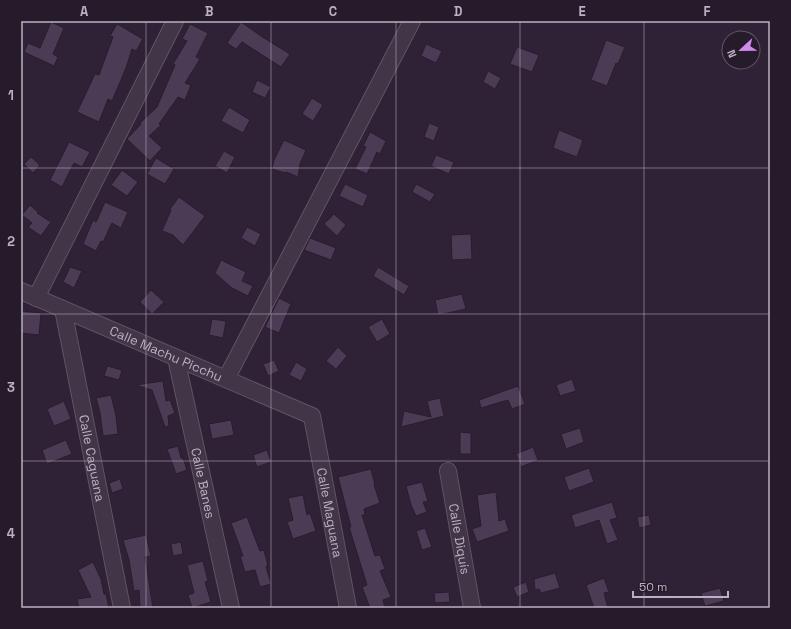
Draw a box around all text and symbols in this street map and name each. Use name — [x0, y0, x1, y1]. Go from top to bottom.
text: A — [80, 3, 89, 20]
text: B — [205, 3, 214, 20]
text: C — [329, 3, 337, 20]
text: D — [454, 3, 463, 20]
text: E — [578, 3, 586, 20]
text: F — [704, 3, 711, 20]
north arrow — [721, 30, 761, 70]
text: N — [724, 48, 740, 60]
text: 1 — [8, 87, 14, 104]
text: 2 — [7, 233, 15, 250]
street label: Calle Machu Picchu — [107, 322, 225, 385]
text: 3 — [7, 379, 15, 396]
street label: Calle Caguana — [76, 413, 109, 504]
street label: Calle Banes — [187, 446, 220, 520]
street label: Calle Maguana — [313, 466, 347, 559]
street label: Calle Diquís — [445, 502, 474, 576]
text: 4 — [7, 525, 15, 542]
scale bar — [633, 573, 728, 599]
text: 50 m — [639, 579, 667, 595]

